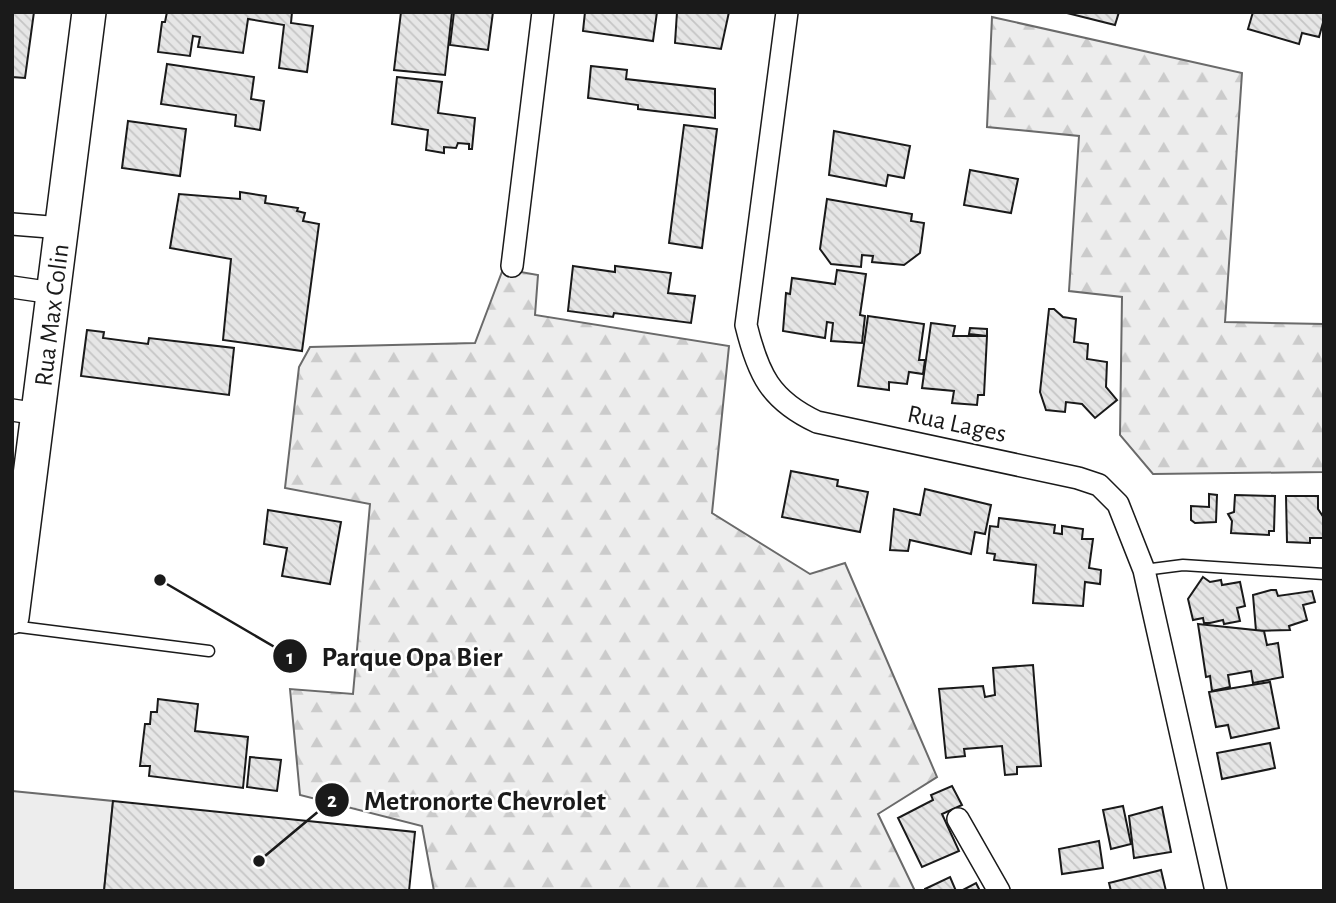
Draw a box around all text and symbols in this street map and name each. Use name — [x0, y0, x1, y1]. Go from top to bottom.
street label: Rua Max Colin — [30, 242, 74, 388]
street label: Rua Lages — [905, 401, 1009, 447]
callout: Parque Opa Bier — [273, 632, 517, 681]
text: Parque Opa Bier — [321, 644, 503, 672]
text: 1 — [286, 647, 294, 668]
callout: Metronorte Chevrolet — [315, 776, 620, 825]
text: Metronorte Chevrolet — [364, 788, 606, 816]
text: 2 — [327, 790, 337, 811]

